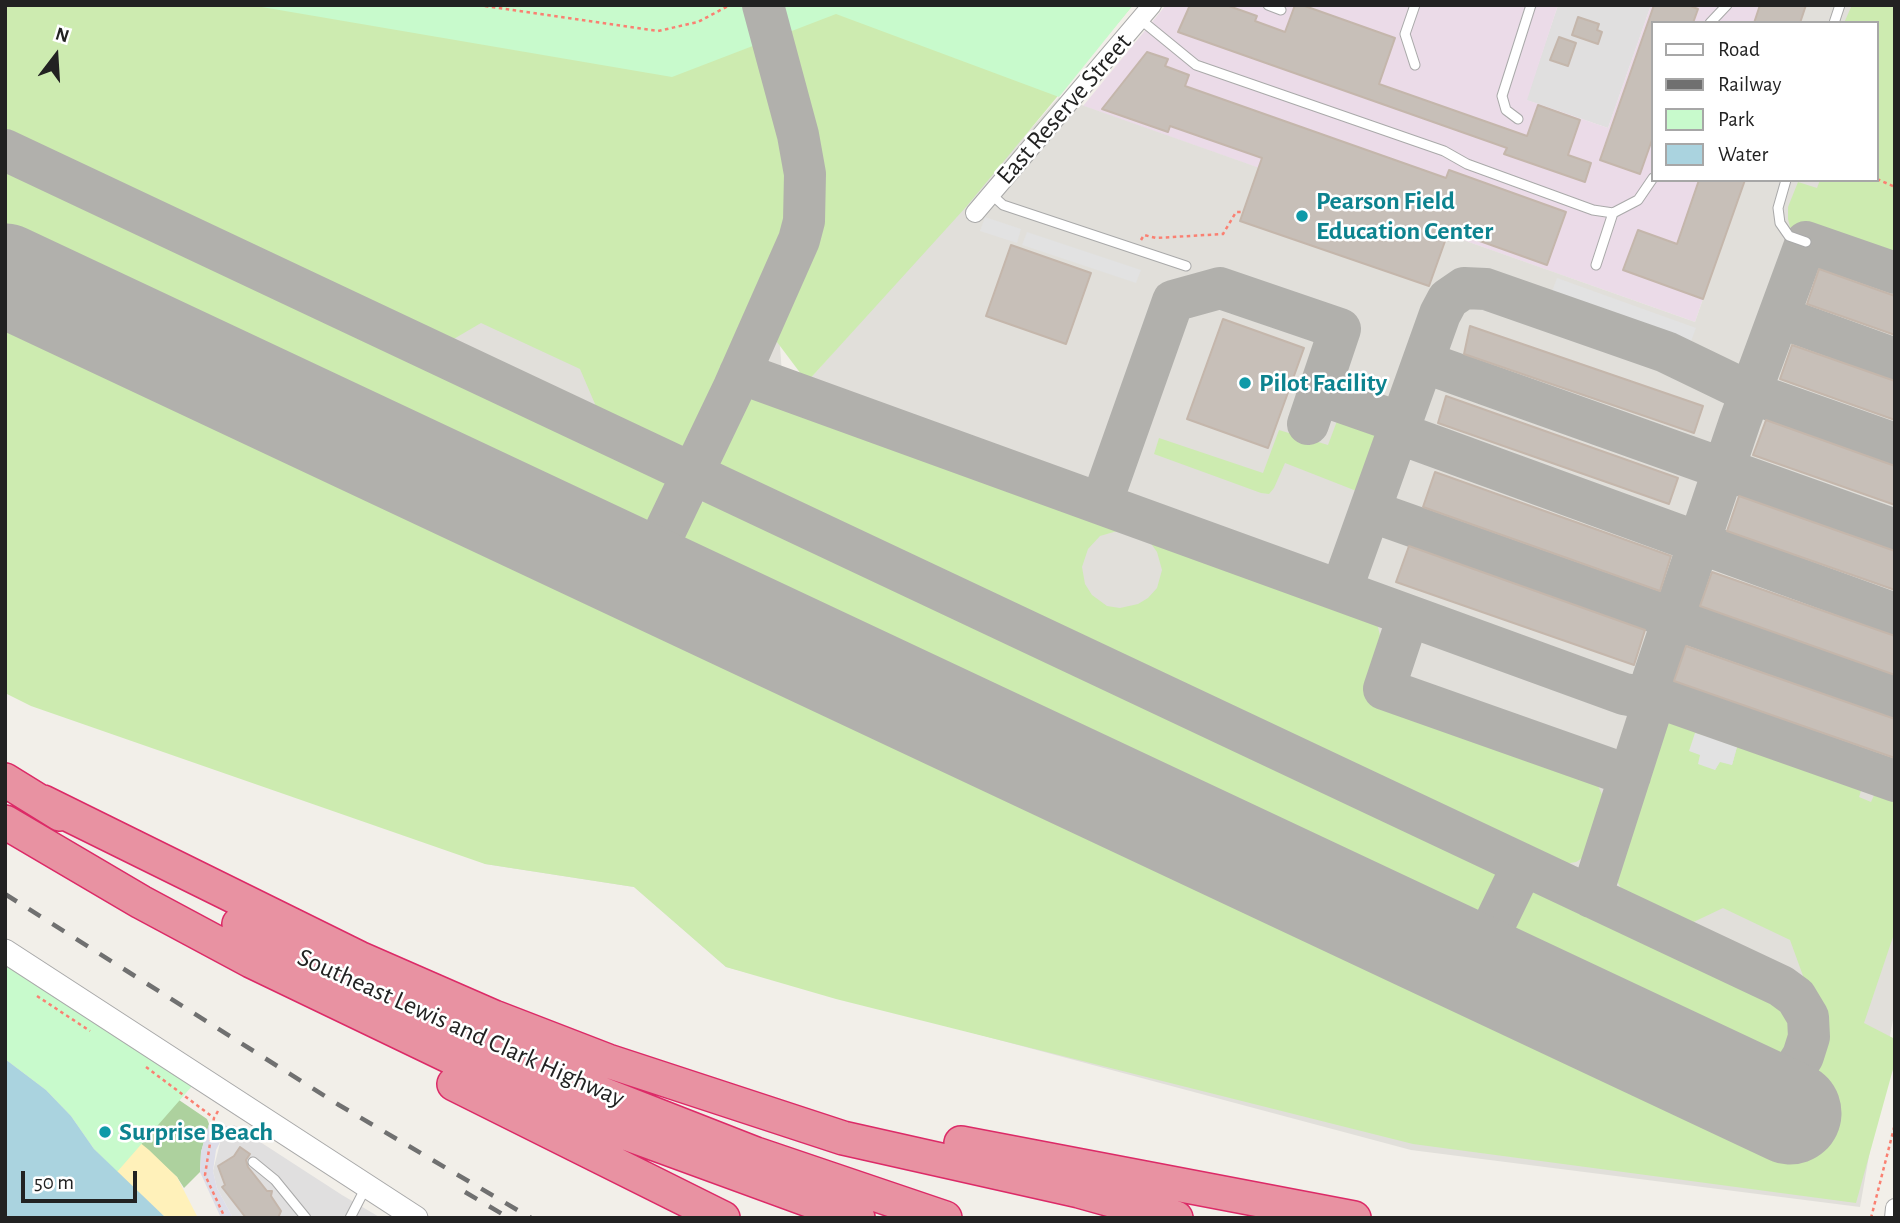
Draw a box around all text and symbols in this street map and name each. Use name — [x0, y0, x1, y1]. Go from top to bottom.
north arrow — [21, 21, 91, 91]
legend — [1652, 21, 1879, 182]
text: N — [53, 24, 71, 46]
street label: East Reserve Street — [990, 27, 1138, 191]
text: Road — [1718, 39, 1760, 60]
text: Railway — [1718, 74, 1781, 95]
text: Park — [1718, 109, 1754, 130]
text: Water — [1718, 144, 1768, 165]
place label: Pearson Field Education Center — [1316, 185, 1493, 246]
marker: Pearson Field Education Center — [1294, 208, 1310, 224]
place label: Pilot Facility — [1259, 367, 1387, 399]
marker: Pilot Facility — [1237, 375, 1253, 391]
street label: Southeast Lewis and Clark Highway — [293, 942, 629, 1114]
place label: Surprise Beach — [119, 1116, 273, 1148]
marker: Surprise Beach — [97, 1124, 113, 1140]
scale bar — [24, 1156, 140, 1200]
text: 50 m — [34, 1172, 74, 1193]

